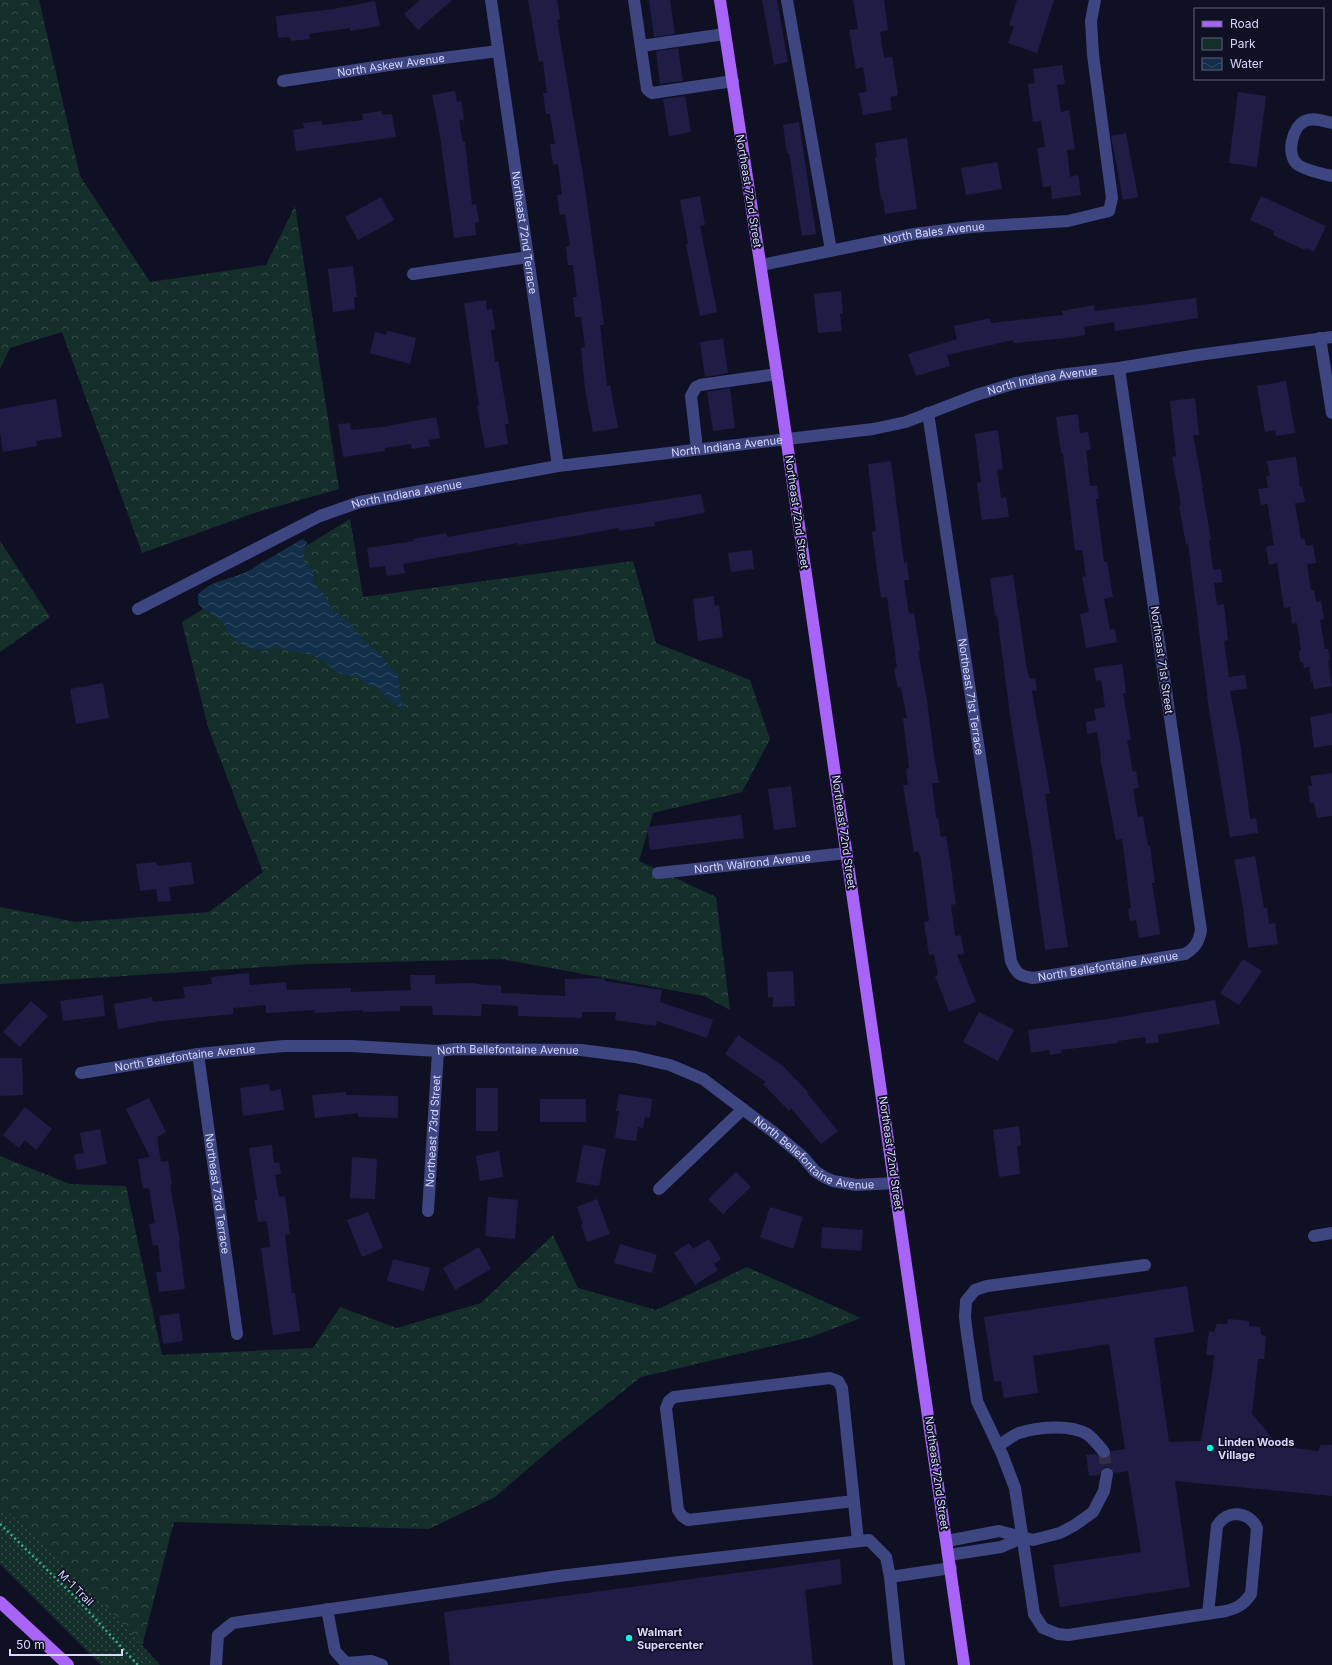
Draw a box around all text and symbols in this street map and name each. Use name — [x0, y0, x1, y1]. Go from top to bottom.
legend — [1194, 8, 1324, 80]
text: Road — [1230, 16, 1259, 31]
text: Park — [1230, 36, 1256, 51]
street label: North Askew Avenue — [336, 51, 446, 80]
text: Water — [1230, 56, 1264, 71]
street label: Northeast 72nd Street — [733, 133, 765, 249]
street label: Northeast 72nd Terrace — [509, 170, 540, 295]
street label: North Bales Avenue — [882, 219, 985, 247]
street label: North Indiana Avenue — [986, 364, 1098, 398]
street label: North Indiana Avenue — [670, 433, 783, 460]
street label: Northeast 72nd Street — [782, 454, 812, 570]
street label: North Indiana Avenue — [349, 477, 463, 511]
street label: Northeast 71st Street — [1148, 605, 1177, 715]
street label: Northeast 71st Terrace — [955, 637, 987, 756]
street label: Northeast 72nd Street — [829, 774, 859, 890]
street label: North Walrond Avenue — [693, 850, 811, 876]
street label: North Bellefontaine Avenue — [1037, 948, 1179, 984]
street label: North Bellefontaine Avenue — [113, 1042, 256, 1074]
street label: North Bellefontaine Avenue — [436, 1042, 579, 1058]
street label: Northeast 73rd Street — [422, 1074, 444, 1188]
street label: Northeast 72nd Street — [876, 1095, 906, 1211]
street label: North Bellefontaine Avenue — [751, 1113, 875, 1192]
street label: Northeast 73rd Terrace — [202, 1133, 233, 1255]
street label: Northeast 72nd Street — [922, 1415, 952, 1531]
place label: Linden Woods Village — [1218, 1435, 1294, 1462]
marker: Linden Woods Village — [1205, 1443, 1215, 1453]
street label: M-1 Trail — [55, 1567, 97, 1609]
place label: Walmart Supercenter — [637, 1625, 704, 1652]
scale bar — [10, 1631, 122, 1657]
marker: Walmart Supercenter — [624, 1633, 634, 1643]
text: 50 m — [16, 1637, 45, 1652]

